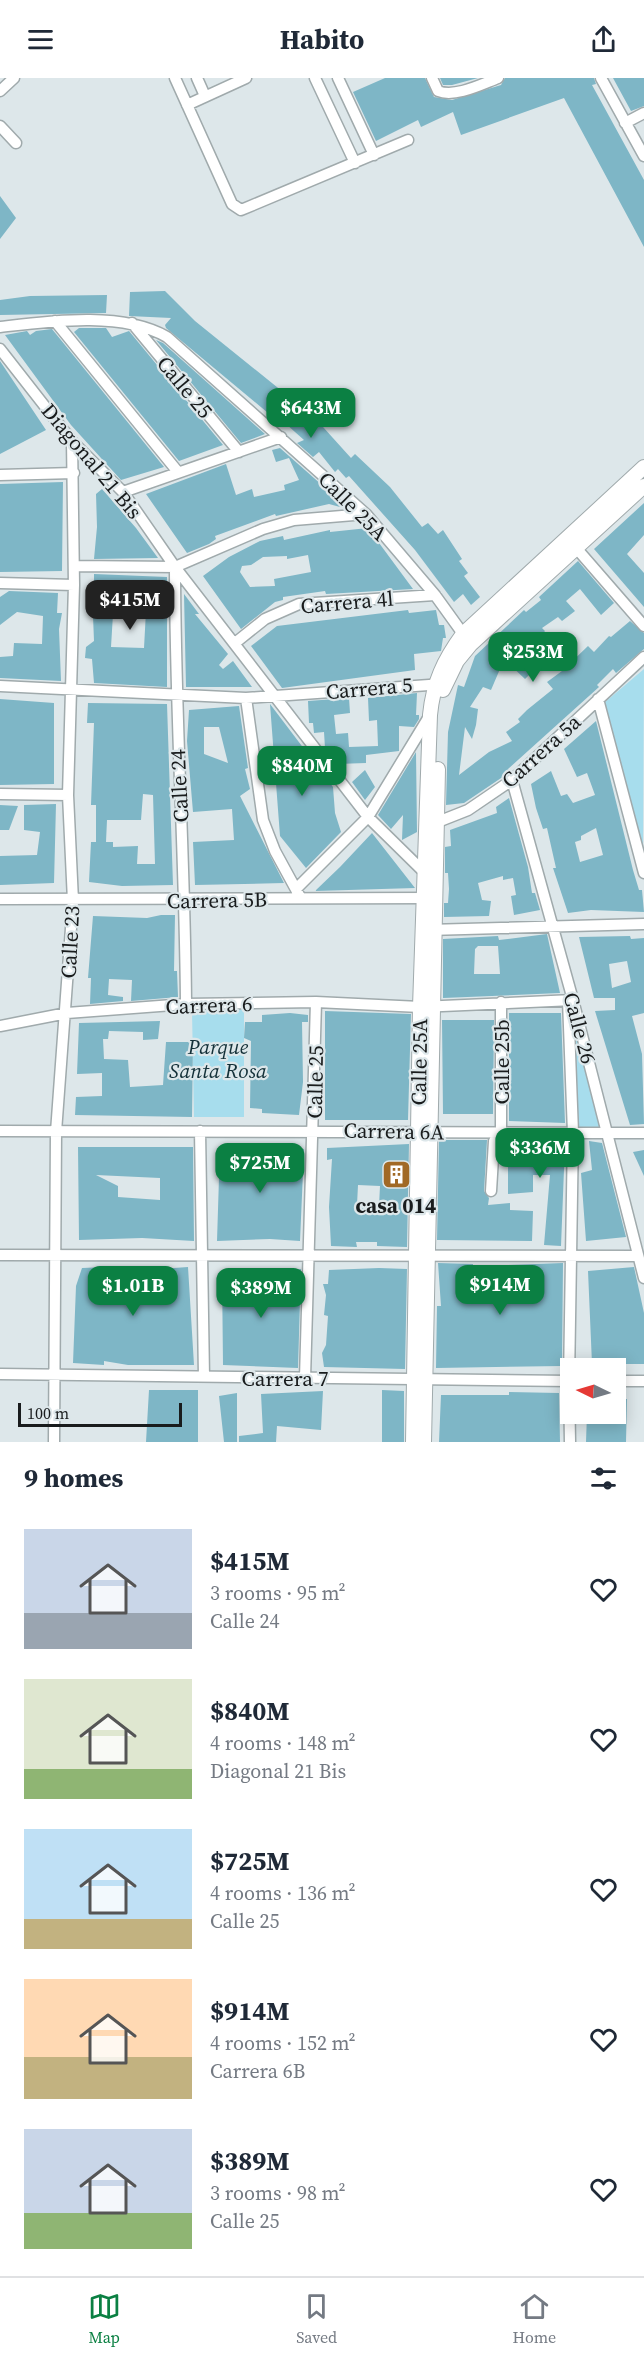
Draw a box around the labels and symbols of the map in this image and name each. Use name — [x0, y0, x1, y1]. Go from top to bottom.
street label: Calle 25 — [150, 350, 220, 424]
pin: $643M — [269, 388, 353, 439]
street label: Diagonal 21 Bis — [35, 397, 149, 525]
street label: Calle 25A — [312, 465, 394, 547]
pin: $415M — [88, 580, 172, 631]
street label: Carrera 4l — [299, 583, 395, 621]
pin: $253M — [491, 632, 575, 683]
street label: Carrera 5 — [324, 670, 414, 706]
street label: Carrera 5a — [495, 707, 587, 794]
pin: $840M — [260, 746, 344, 797]
street label: Calle 24 — [163, 748, 195, 823]
street label: Carrera 5B — [167, 885, 267, 915]
street label: Calle 23 — [54, 905, 86, 979]
street label: Carrera 6 — [165, 989, 253, 1021]
street label: Calle 26 — [557, 989, 603, 1067]
street label: Calle 25A — [404, 1018, 434, 1106]
street label: Calle 25b — [487, 1019, 516, 1105]
park label: Parque Santa Rosa — [169, 1032, 267, 1085]
street label: Calle 25 — [300, 1045, 330, 1119]
street label: Carrera 6A — [343, 1116, 445, 1146]
pin: $336M — [498, 1128, 582, 1179]
pin: $725M — [218, 1143, 302, 1194]
building icon: casa 014 — [380, 1158, 412, 1190]
place label: casa 014 — [356, 1191, 436, 1220]
pin: $914M — [458, 1265, 542, 1316]
pin: $1.01B — [84, 1266, 182, 1317]
pin: $389M — [219, 1268, 303, 1319]
north arrow — [560, 1358, 626, 1424]
street label: Carrera 7 — [242, 1364, 328, 1393]
scale bar — [18, 1400, 182, 1428]

